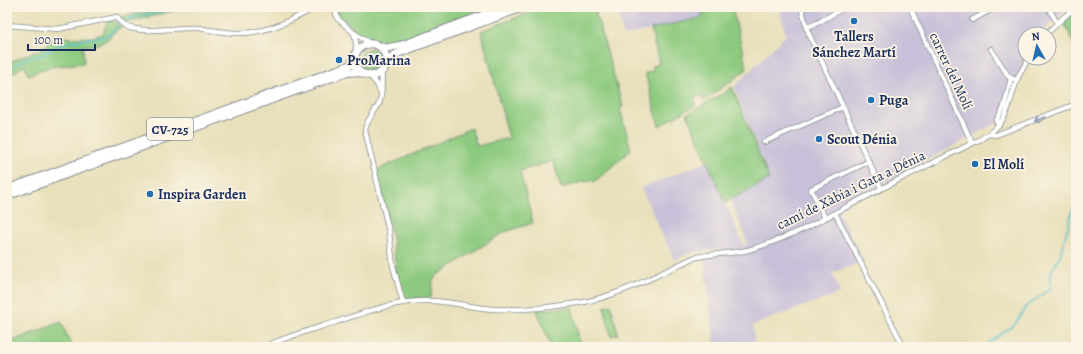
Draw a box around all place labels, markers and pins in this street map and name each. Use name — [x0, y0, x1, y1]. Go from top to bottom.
marker: Tallers Sánchez Martí — [849, 16, 859, 26]
place label: Tallers Sánchez Martí — [812, 27, 896, 62]
place label: ProMarina — [347, 51, 411, 70]
marker: ProMarina — [334, 55, 344, 65]
place label: Puga — [879, 91, 909, 110]
marker: Puga — [866, 95, 876, 105]
place label: Scout Dénia — [827, 130, 897, 149]
marker: Scout Dénia — [814, 134, 824, 144]
place label: El Molí — [983, 155, 1024, 174]
marker: El Molí — [970, 159, 980, 169]
place label: Inspira Garden — [158, 185, 246, 204]
marker: Inspira Garden — [145, 189, 155, 199]

